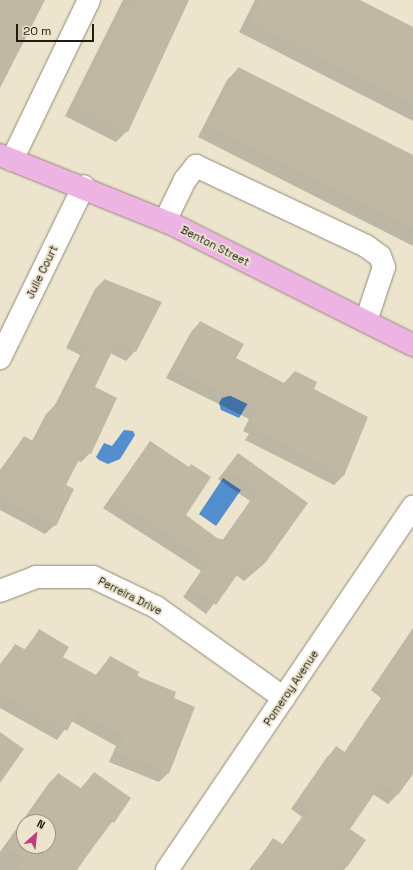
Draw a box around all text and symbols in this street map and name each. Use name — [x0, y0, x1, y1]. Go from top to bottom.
scale bar — [18, 16, 96, 42]
text: 20 m — [23, 23, 51, 39]
street label: Benton Street — [178, 223, 252, 269]
street label: Julie Court — [23, 243, 61, 301]
street label: Perreira Drive — [96, 574, 164, 618]
street label: Pomeroy Avenue — [261, 648, 321, 728]
north arrow — [16, 814, 56, 854]
text: N — [35, 816, 47, 832]

